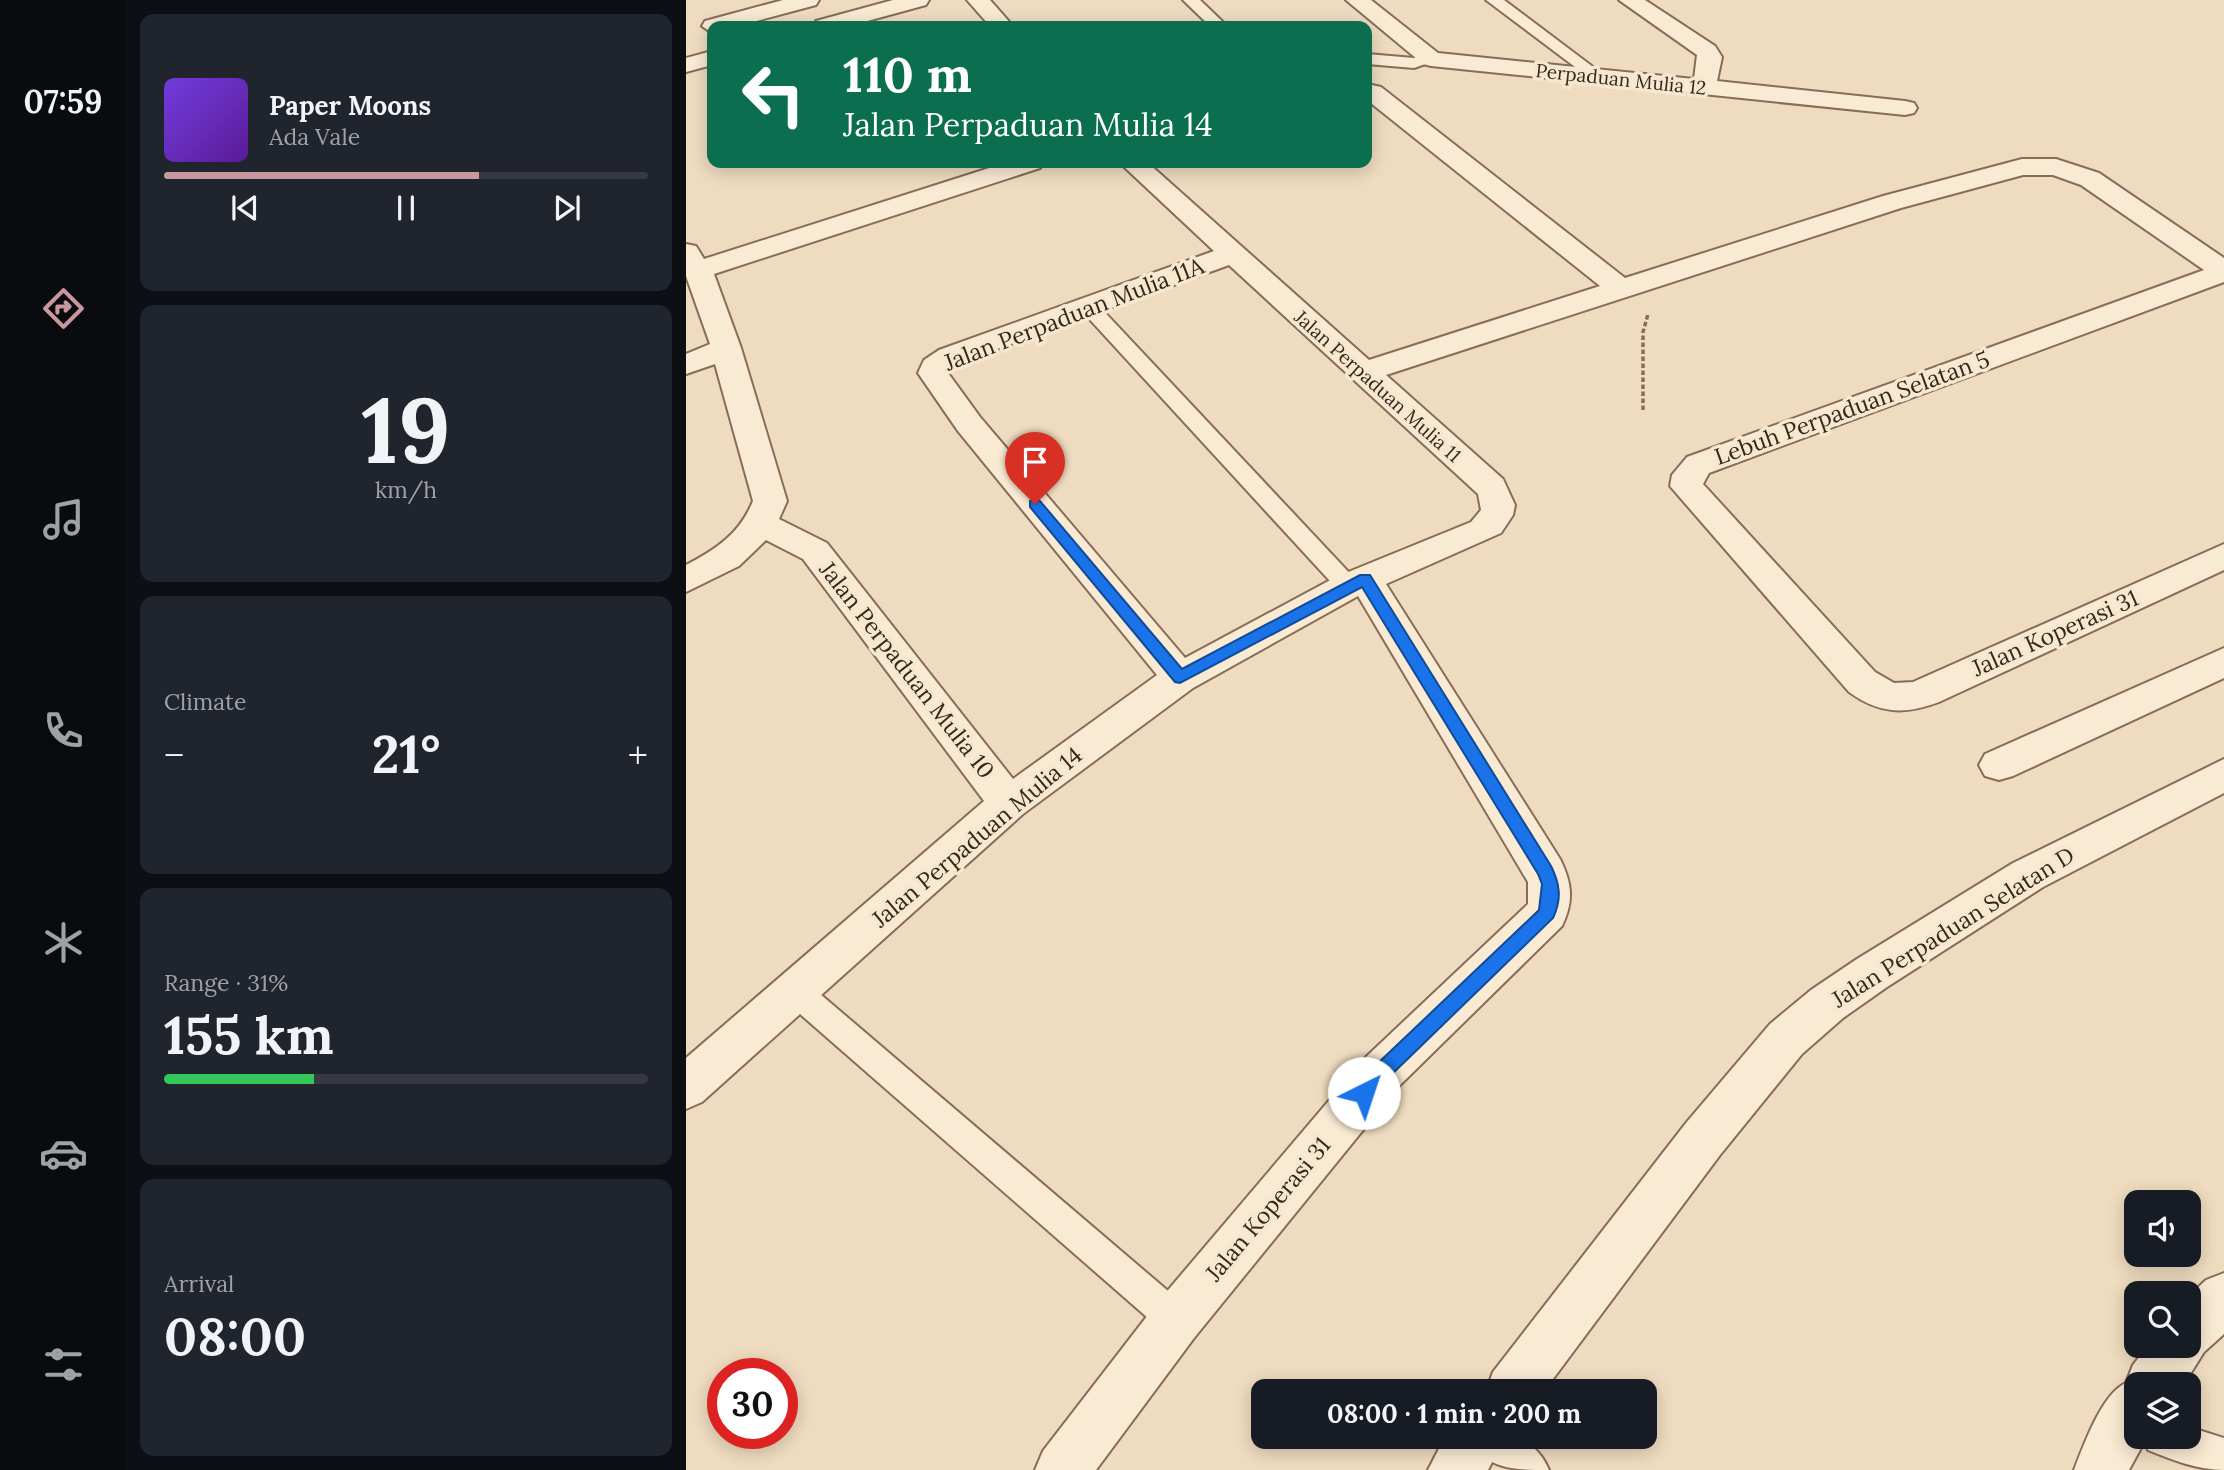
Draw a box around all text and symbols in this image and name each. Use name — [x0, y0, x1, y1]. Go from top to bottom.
text: 110 m — [843, 43, 972, 105]
icon: left — [728, 49, 819, 140]
street label: Perpaduan Mulia 12 — [1535, 58, 1707, 100]
text: 07:59 — [23, 81, 103, 122]
text: Paper Moons — [269, 89, 431, 122]
text: Jalan Perpaduan Mulia 14 — [843, 104, 1213, 145]
text: Ada Vale — [269, 122, 360, 151]
icon: previous — [226, 189, 264, 227]
icon: pause — [387, 189, 425, 227]
icon: next — [548, 189, 586, 227]
street label: Jalan Perpaduan Mulia 11A — [939, 250, 1209, 377]
icon: directions — [39, 284, 88, 333]
street label: Jalan Perpaduan Mulia 11 — [1289, 304, 1466, 467]
street label: Lebuh Perpaduan Selatan 5 — [1710, 344, 1993, 471]
text: 19 — [361, 371, 451, 488]
pin — [1005, 432, 1065, 504]
icon: arrive — [1016, 443, 1054, 481]
text: km/h — [375, 475, 437, 504]
icon: music — [39, 495, 88, 544]
street label: Jalan Perpaduan Mulia 10 — [813, 555, 1001, 784]
street label: Jalan Koperasi 31 — [1966, 583, 2143, 683]
text: Climate — [164, 687, 246, 716]
icon: phone — [39, 706, 88, 755]
text: 21° — [372, 721, 440, 787]
text: − — [164, 731, 184, 779]
text: + — [628, 731, 648, 779]
street label: Jalan Perpaduan Mulia 14 — [865, 740, 1088, 934]
street label: Jalan Perpaduan Selatan D — [1825, 840, 2079, 1014]
icon: climate — [39, 918, 88, 967]
text: Range · 31% — [164, 968, 288, 997]
text: 155 km — [164, 1002, 334, 1068]
position arrow — [1327, 1056, 1401, 1130]
icon: car — [39, 1129, 88, 1178]
street label: Jalan Koperasi 31 — [1198, 1131, 1336, 1287]
map controls — [2124, 1190, 2201, 1449]
button: sound — [2124, 1190, 2201, 1267]
text: Arrival — [164, 1269, 234, 1298]
button: search — [2124, 1281, 2201, 1358]
text: 08:00 — [164, 1303, 306, 1369]
icon: filters — [39, 1340, 88, 1389]
speed limit sign: 30 — [707, 1358, 798, 1449]
button: layers — [2124, 1372, 2201, 1449]
text: 08:00 · 1 min · 200 m — [1327, 1397, 1581, 1430]

